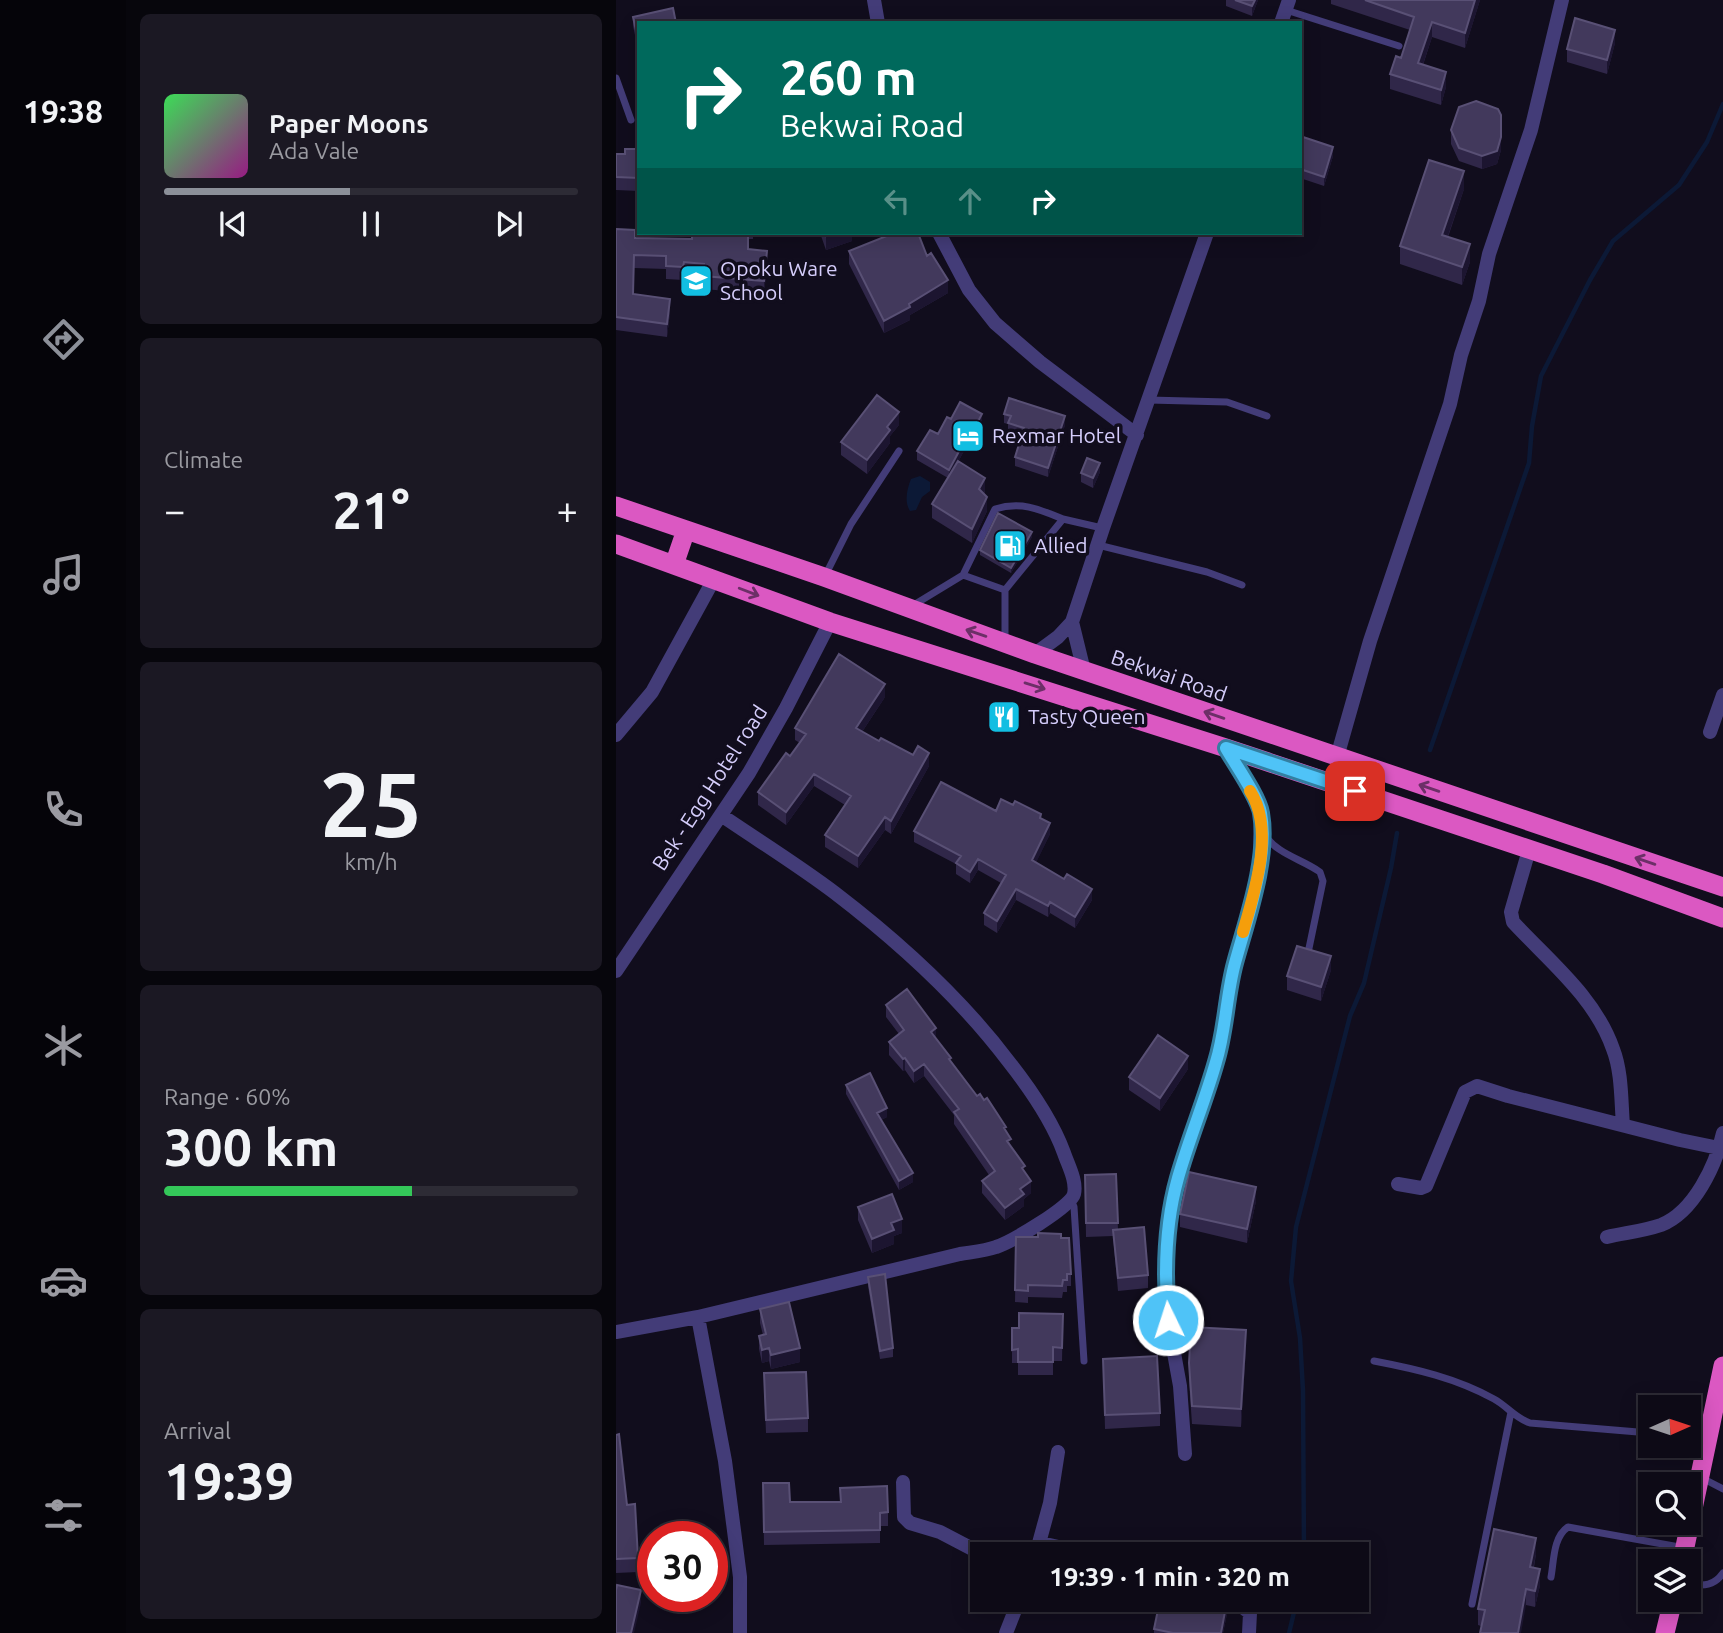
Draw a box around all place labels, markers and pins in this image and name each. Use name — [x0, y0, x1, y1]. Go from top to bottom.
place label: Opoku Ware School — [720, 256, 838, 304]
school or university icon: Opoku Ware School — [677, 262, 715, 300]
hotel icon: Rexmar Hotel — [949, 417, 987, 455]
place label: Rexmar Hotel — [992, 423, 1121, 447]
fuel station icon: Allied — [991, 527, 1029, 565]
place label: Allied — [1034, 533, 1088, 557]
restaurant icon: Tasty Queen — [985, 698, 1023, 736]
place label: Tasty Queen — [1028, 704, 1145, 728]
pin — [1325, 761, 1385, 821]

